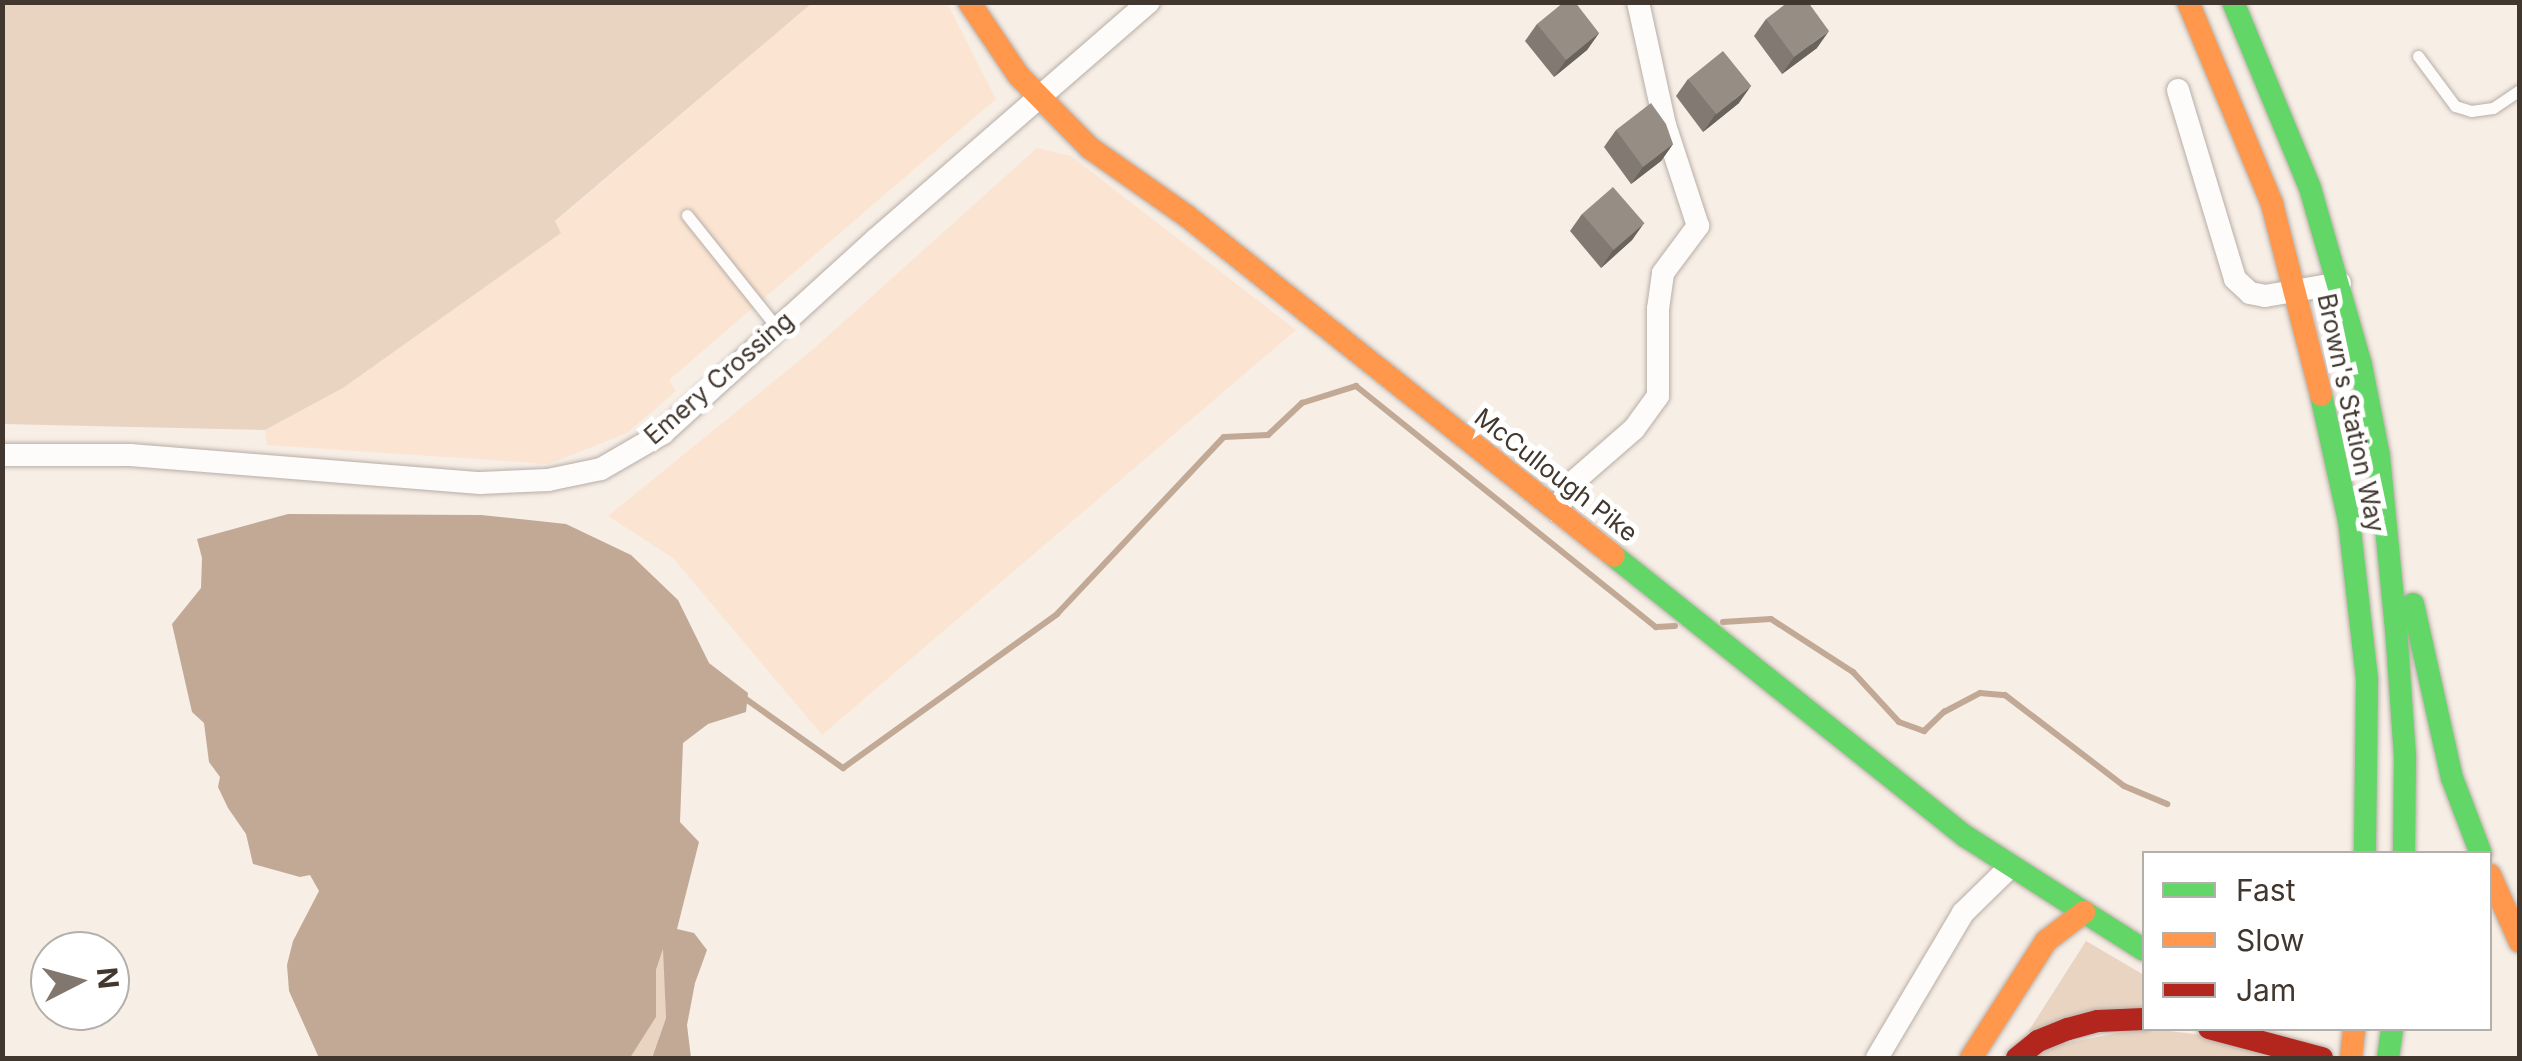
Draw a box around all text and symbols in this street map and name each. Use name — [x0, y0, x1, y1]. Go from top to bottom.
street label: Brown's Station Way — [2311, 291, 2391, 535]
street label: Emery Crossing — [639, 305, 799, 451]
street label: McCullough Pike — [1468, 402, 1644, 548]
legend — [2142, 851, 2492, 1031]
text: Fast — [2236, 872, 2295, 908]
text: Slow — [2236, 922, 2305, 958]
north arrow — [30, 931, 130, 1031]
text: N — [90, 966, 126, 990]
text: Jam — [2236, 972, 2296, 1008]

